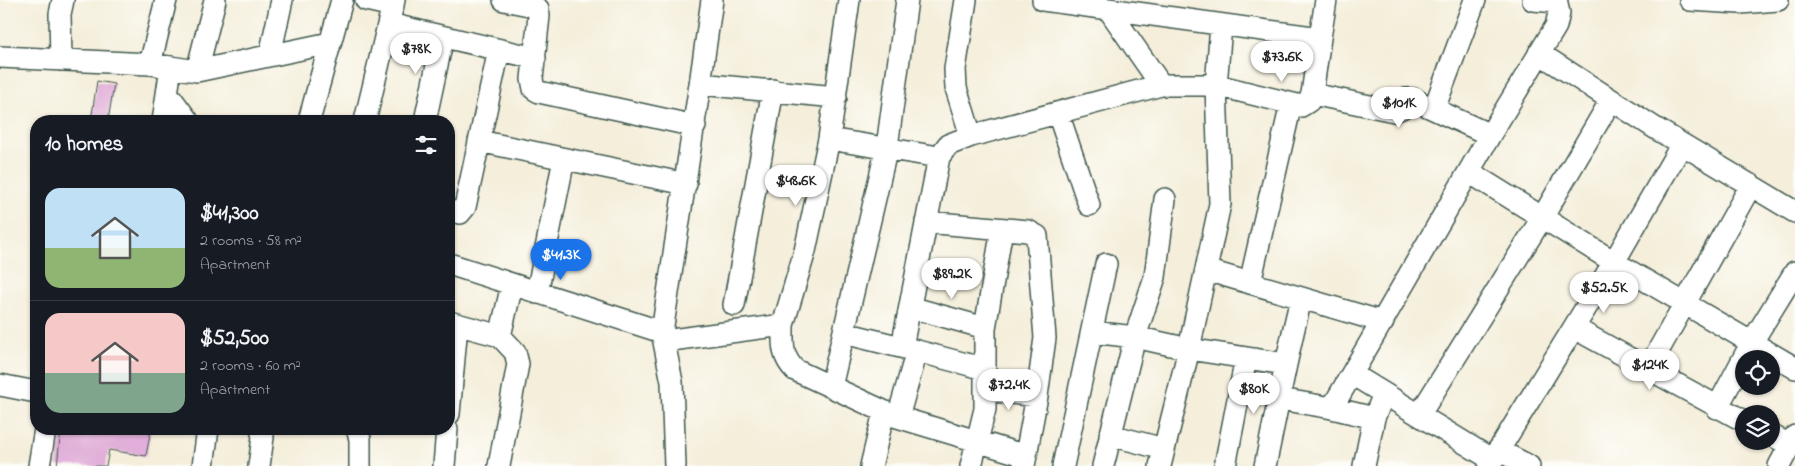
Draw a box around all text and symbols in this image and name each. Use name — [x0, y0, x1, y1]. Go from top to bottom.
pin: $78K — [386, 32, 446, 75]
text: $78K — [401, 37, 431, 61]
pin: $73.6K — [1241, 41, 1323, 83]
text: $73.6K — [1262, 45, 1302, 69]
pin: $101K — [1364, 86, 1434, 129]
text: $101K — [1382, 91, 1416, 115]
text: 10 homes — [45, 130, 123, 160]
icon: filters — [412, 131, 440, 159]
pin: $48.6K — [755, 164, 837, 207]
text: $48.6K — [776, 169, 816, 193]
text: $41,300 — [200, 199, 258, 229]
icon: home — [85, 208, 145, 268]
text: 2 rooms · 58 m² — [200, 229, 302, 253]
pin: $41.3K — [520, 238, 602, 281]
text: $41.3K — [542, 243, 581, 267]
text: Apartment — [200, 253, 270, 277]
pin: $89.2K — [911, 258, 993, 300]
text: $89.2K — [932, 262, 972, 286]
pin: $52.5K — [1563, 272, 1645, 314]
text: $52.5K — [1581, 276, 1627, 300]
text: $52,500 — [200, 324, 269, 354]
icon: home — [85, 333, 145, 393]
pin: $124K — [1615, 348, 1685, 391]
map controls — [1735, 350, 1780, 450]
button: locate — [1735, 350, 1780, 395]
text: $124K — [1631, 353, 1669, 377]
text: 2 rooms · 60 m² — [200, 354, 301, 378]
pin: $72.4K — [968, 368, 1050, 411]
pin: $80K — [1224, 372, 1284, 415]
text: $72.4K — [988, 373, 1030, 397]
text: $80K — [1239, 377, 1269, 401]
text: Apartment — [200, 378, 270, 402]
button: layers — [1735, 405, 1780, 450]

